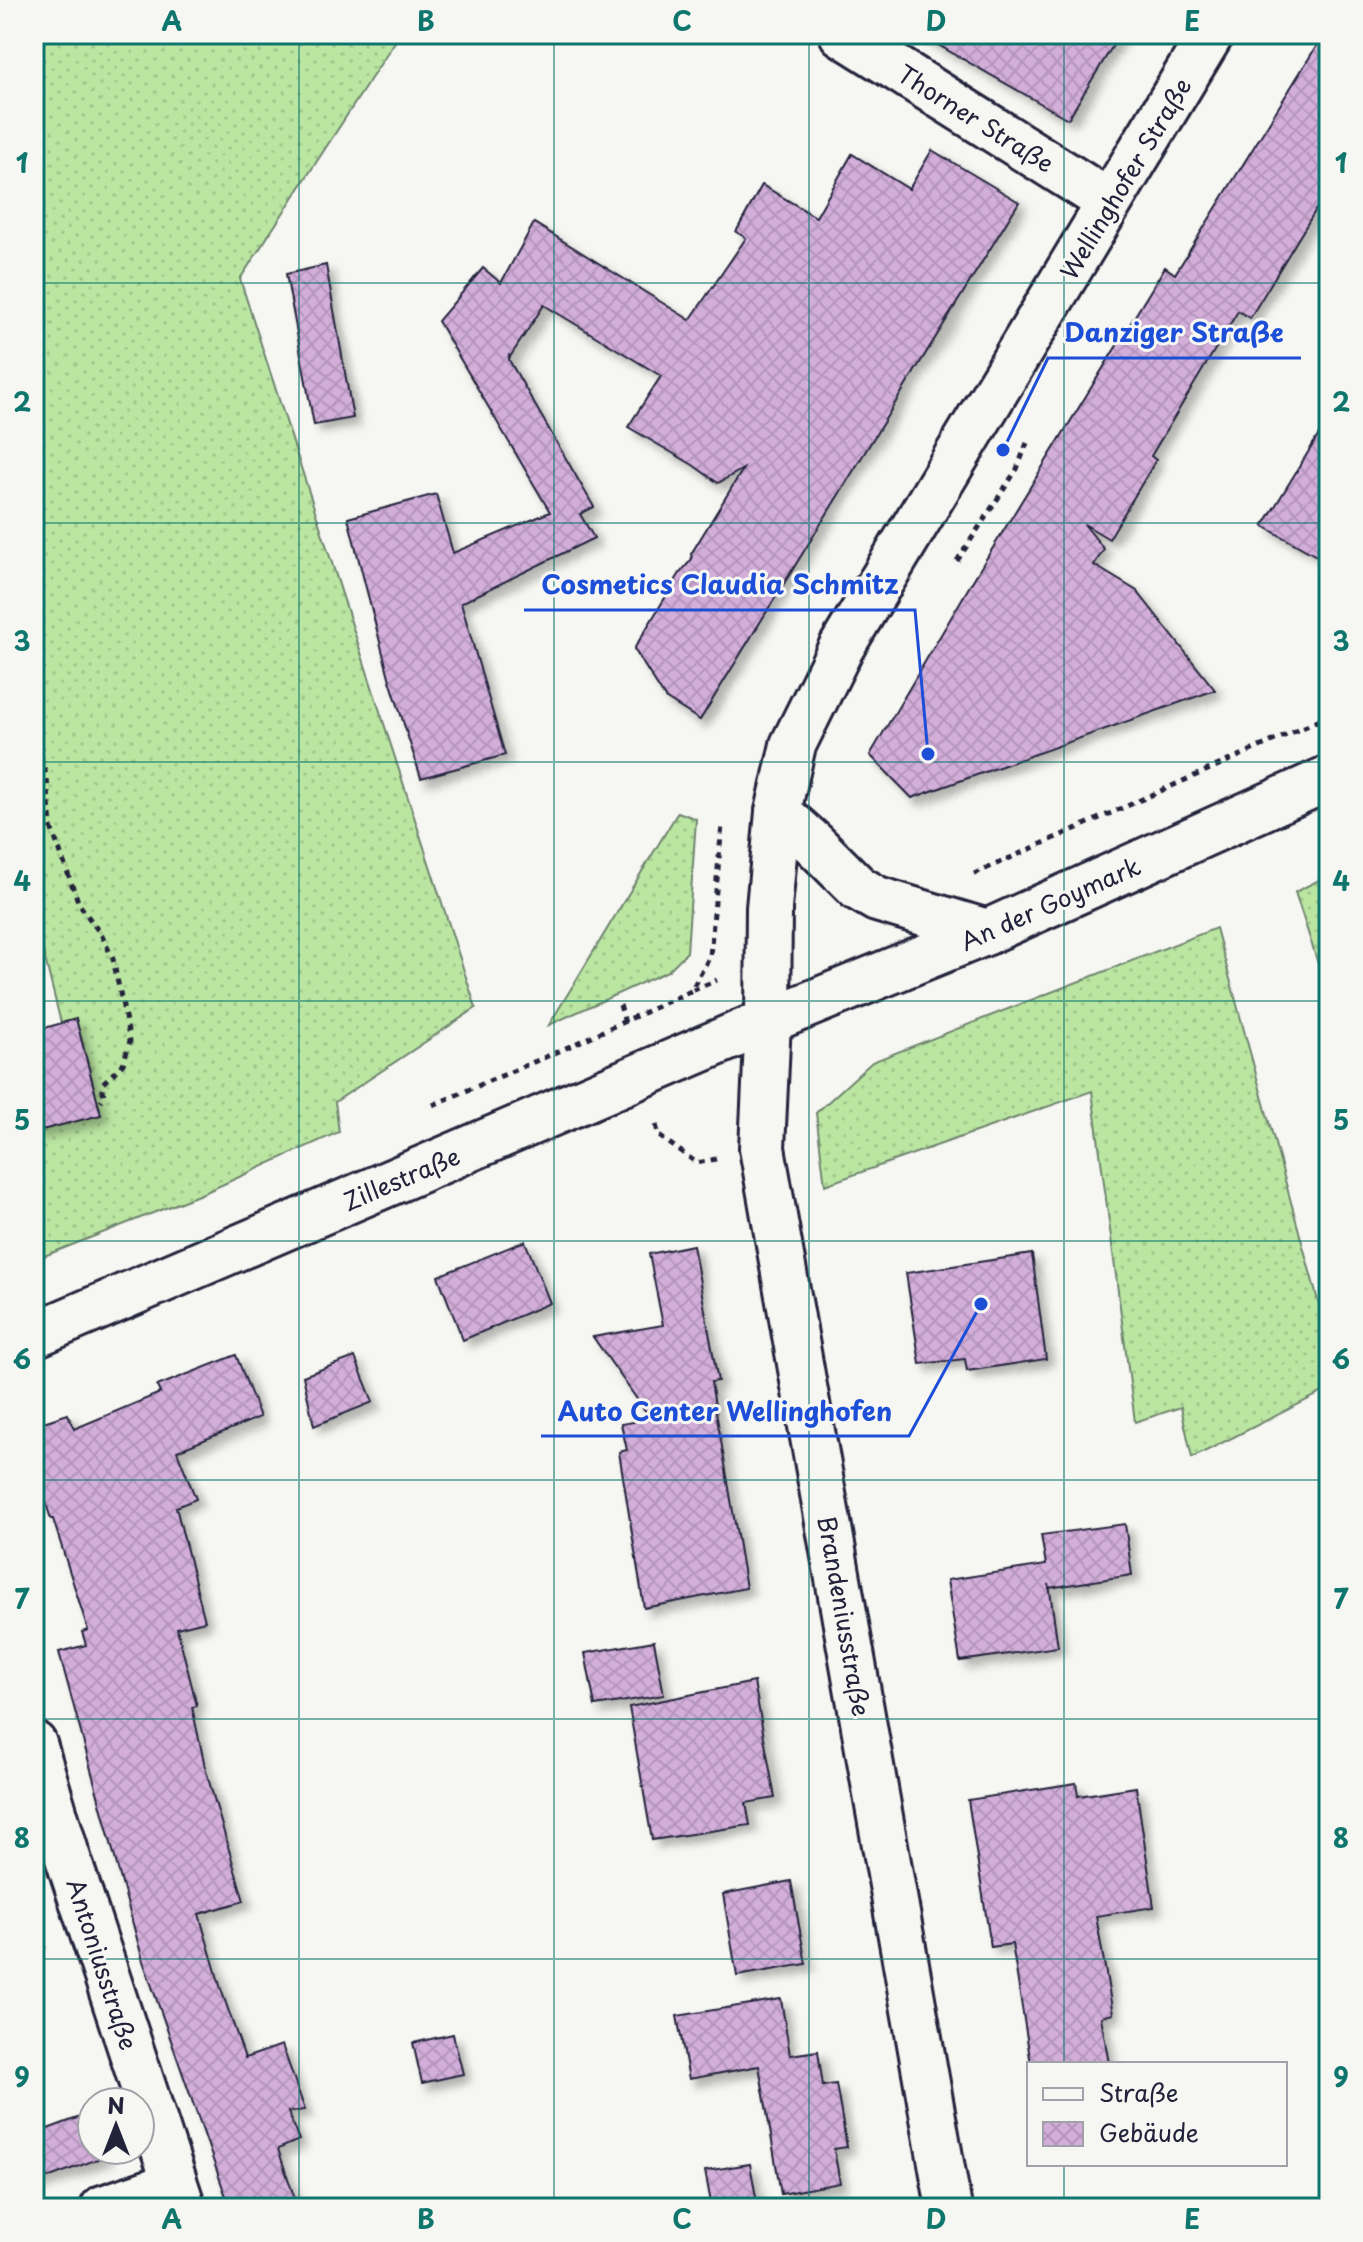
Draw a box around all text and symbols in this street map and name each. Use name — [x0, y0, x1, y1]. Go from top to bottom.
text: A — [162, 1, 182, 40]
text: B — [417, 1, 435, 40]
text: C — [672, 1, 692, 40]
text: D — [926, 1, 946, 40]
text: E — [1184, 1, 1200, 40]
street label: Thorner Straße — [891, 55, 1061, 181]
street label: Wellinghofer Straße — [1051, 70, 1199, 286]
text: 1 — [16, 143, 28, 182]
text: 1 — [1335, 143, 1347, 182]
callout: Danziger Straße — [1048, 308, 1301, 358]
text: Danziger Straße — [1064, 312, 1284, 351]
text: 2 — [13, 382, 31, 421]
text: 2 — [1332, 382, 1350, 421]
callout: Cosmetics Claudia Schmitz — [524, 560, 915, 610]
text: Cosmetics Claudia Schmitz — [541, 564, 899, 603]
text: 3 — [13, 621, 31, 660]
text: 3 — [1332, 621, 1350, 660]
street label: An der Goymark — [954, 847, 1146, 959]
text: 4 — [13, 861, 31, 900]
text: 4 — [1332, 861, 1350, 900]
text: 5 — [14, 1100, 30, 1139]
text: 5 — [1333, 1100, 1349, 1139]
street label: Zillestraße — [337, 1137, 465, 1219]
text: 6 — [13, 1339, 31, 1378]
text: 6 — [1332, 1339, 1350, 1378]
callout: Auto Center Wellinghofen — [541, 1386, 909, 1436]
text: Auto Center Wellinghofen — [558, 1391, 892, 1430]
street label: Brandeniusstraße — [810, 1513, 880, 1719]
text: 7 — [15, 1579, 30, 1618]
text: 7 — [1334, 1579, 1349, 1618]
text: 8 — [14, 1818, 30, 1857]
text: 8 — [1333, 1818, 1349, 1857]
street label: Antoniusstraße — [58, 1874, 148, 2054]
text: 9 — [14, 2057, 30, 2096]
text: 9 — [1333, 2057, 1349, 2096]
legend — [1027, 2062, 1287, 2166]
text: Straße — [1099, 2074, 1178, 2110]
north arrow — [76, 2086, 156, 2166]
text: N — [107, 2088, 125, 2121]
text: Gebäude — [1099, 2114, 1199, 2150]
text: A — [162, 2199, 182, 2238]
text: B — [417, 2199, 435, 2238]
text: C — [672, 2199, 692, 2238]
text: D — [926, 2199, 946, 2238]
text: E — [1184, 2199, 1200, 2238]

